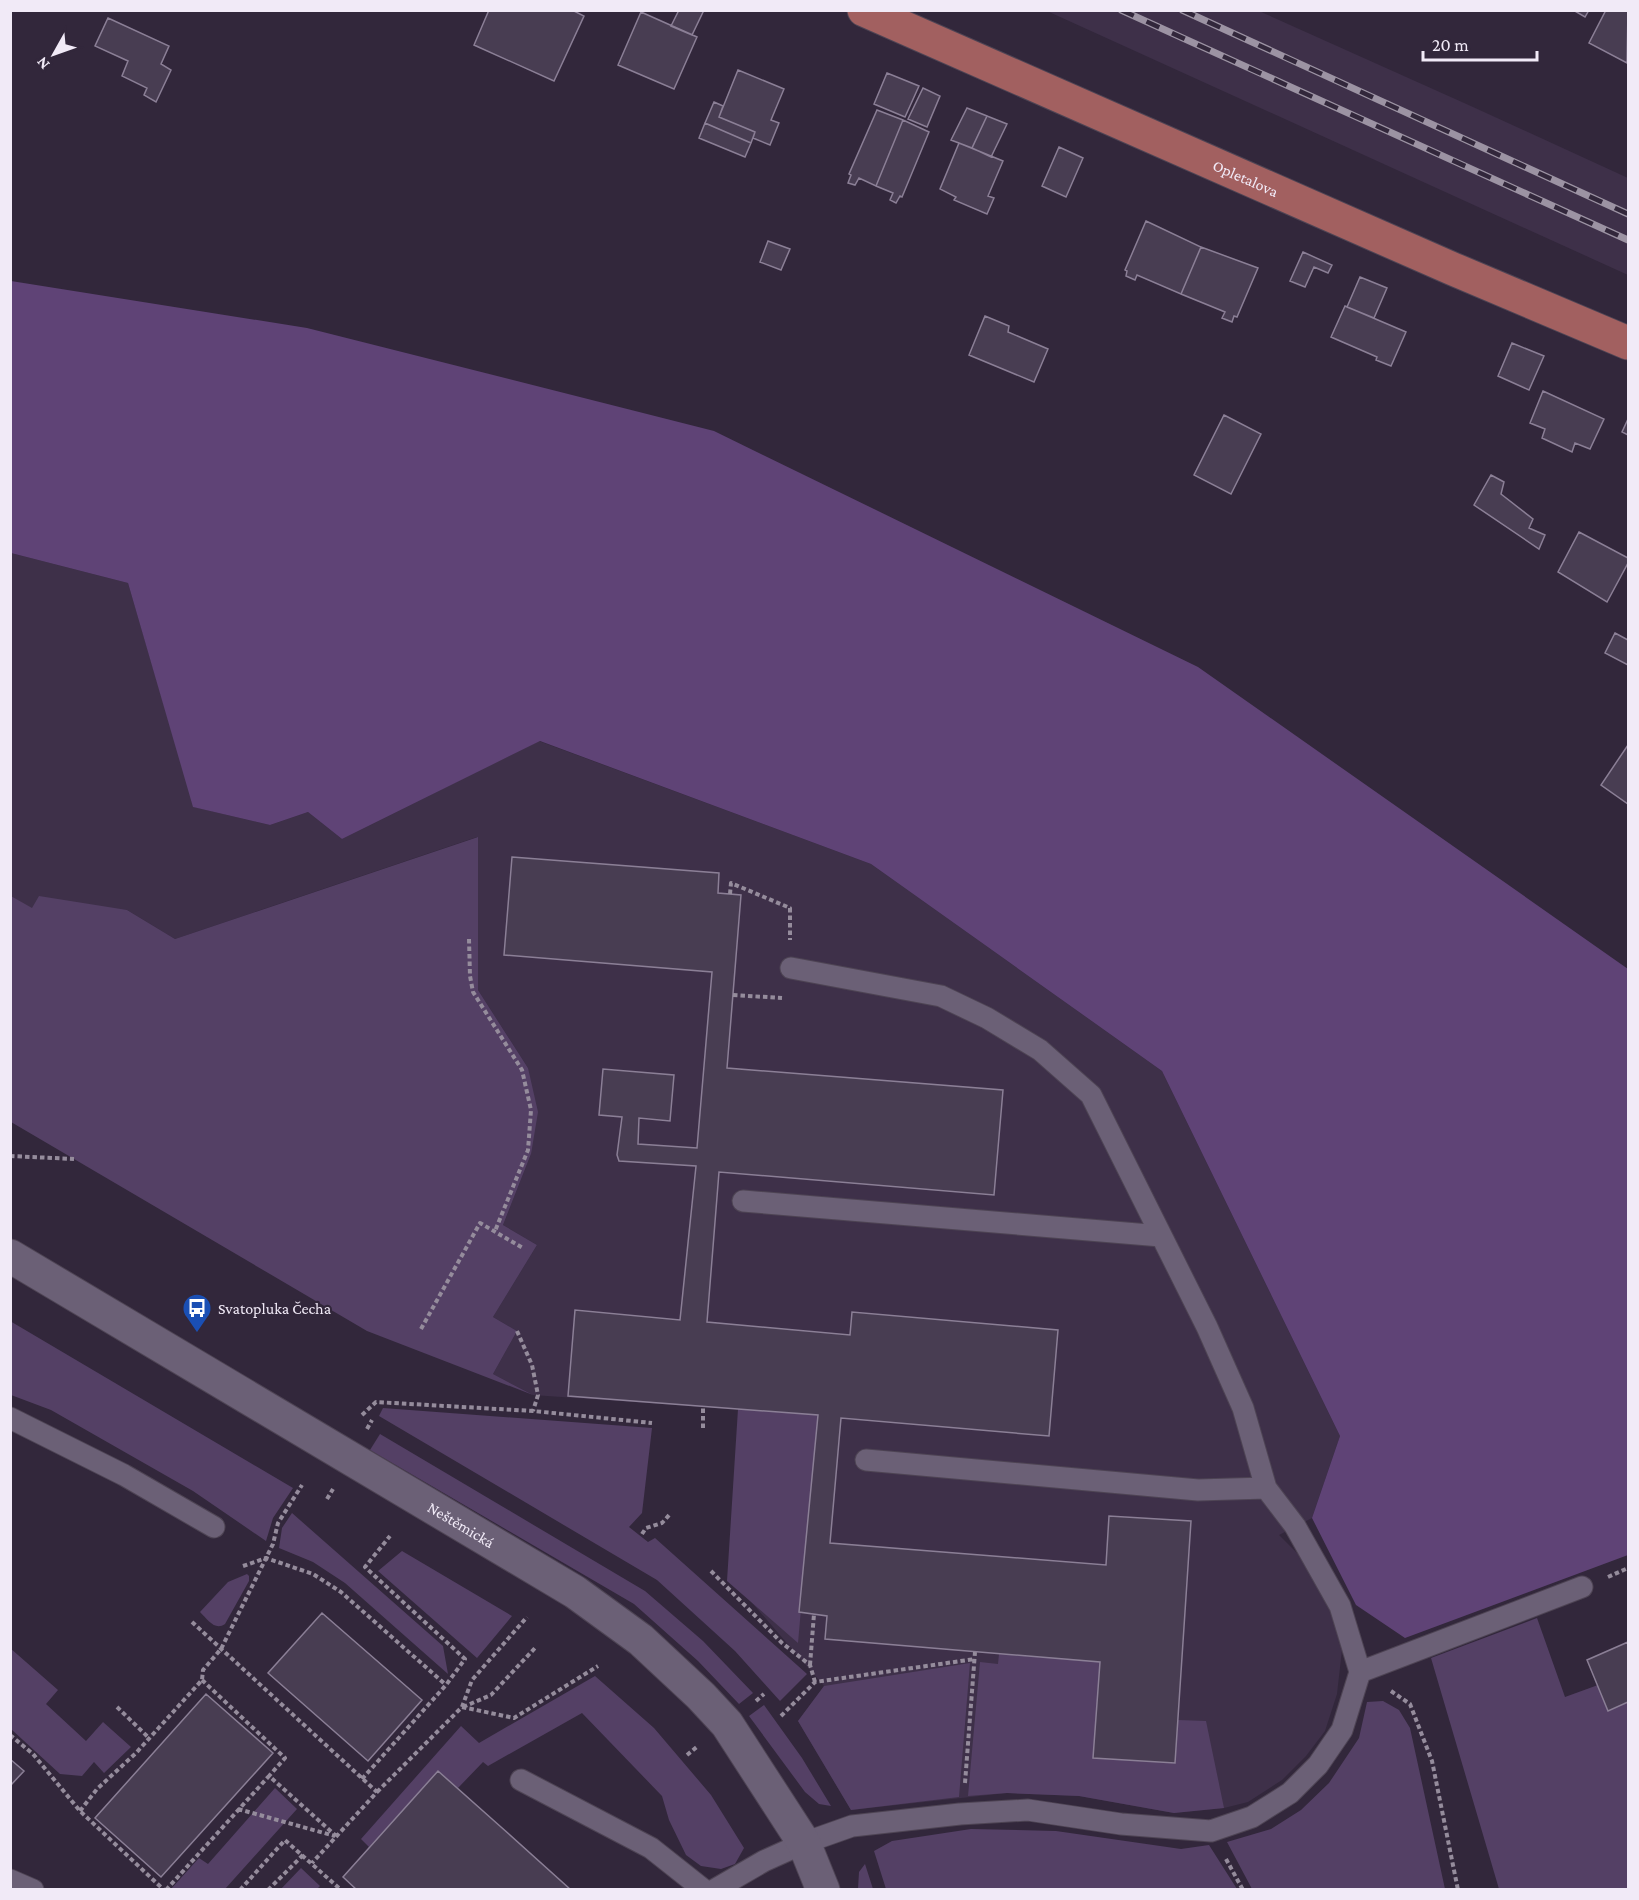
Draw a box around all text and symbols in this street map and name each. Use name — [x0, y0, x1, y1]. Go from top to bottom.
north arrow — [24, 24, 84, 84]
scale bar — [1423, 24, 1537, 62]
text: 20 m — [1432, 35, 1469, 55]
text: N — [33, 54, 53, 73]
street label: Opletalova — [1210, 156, 1282, 200]
bus stop icon: Svatopluka Čecha — [181, 1292, 213, 1334]
place label: Svatopluka Čecha — [218, 1300, 332, 1318]
street label: Neštěmická — [425, 1498, 498, 1551]

